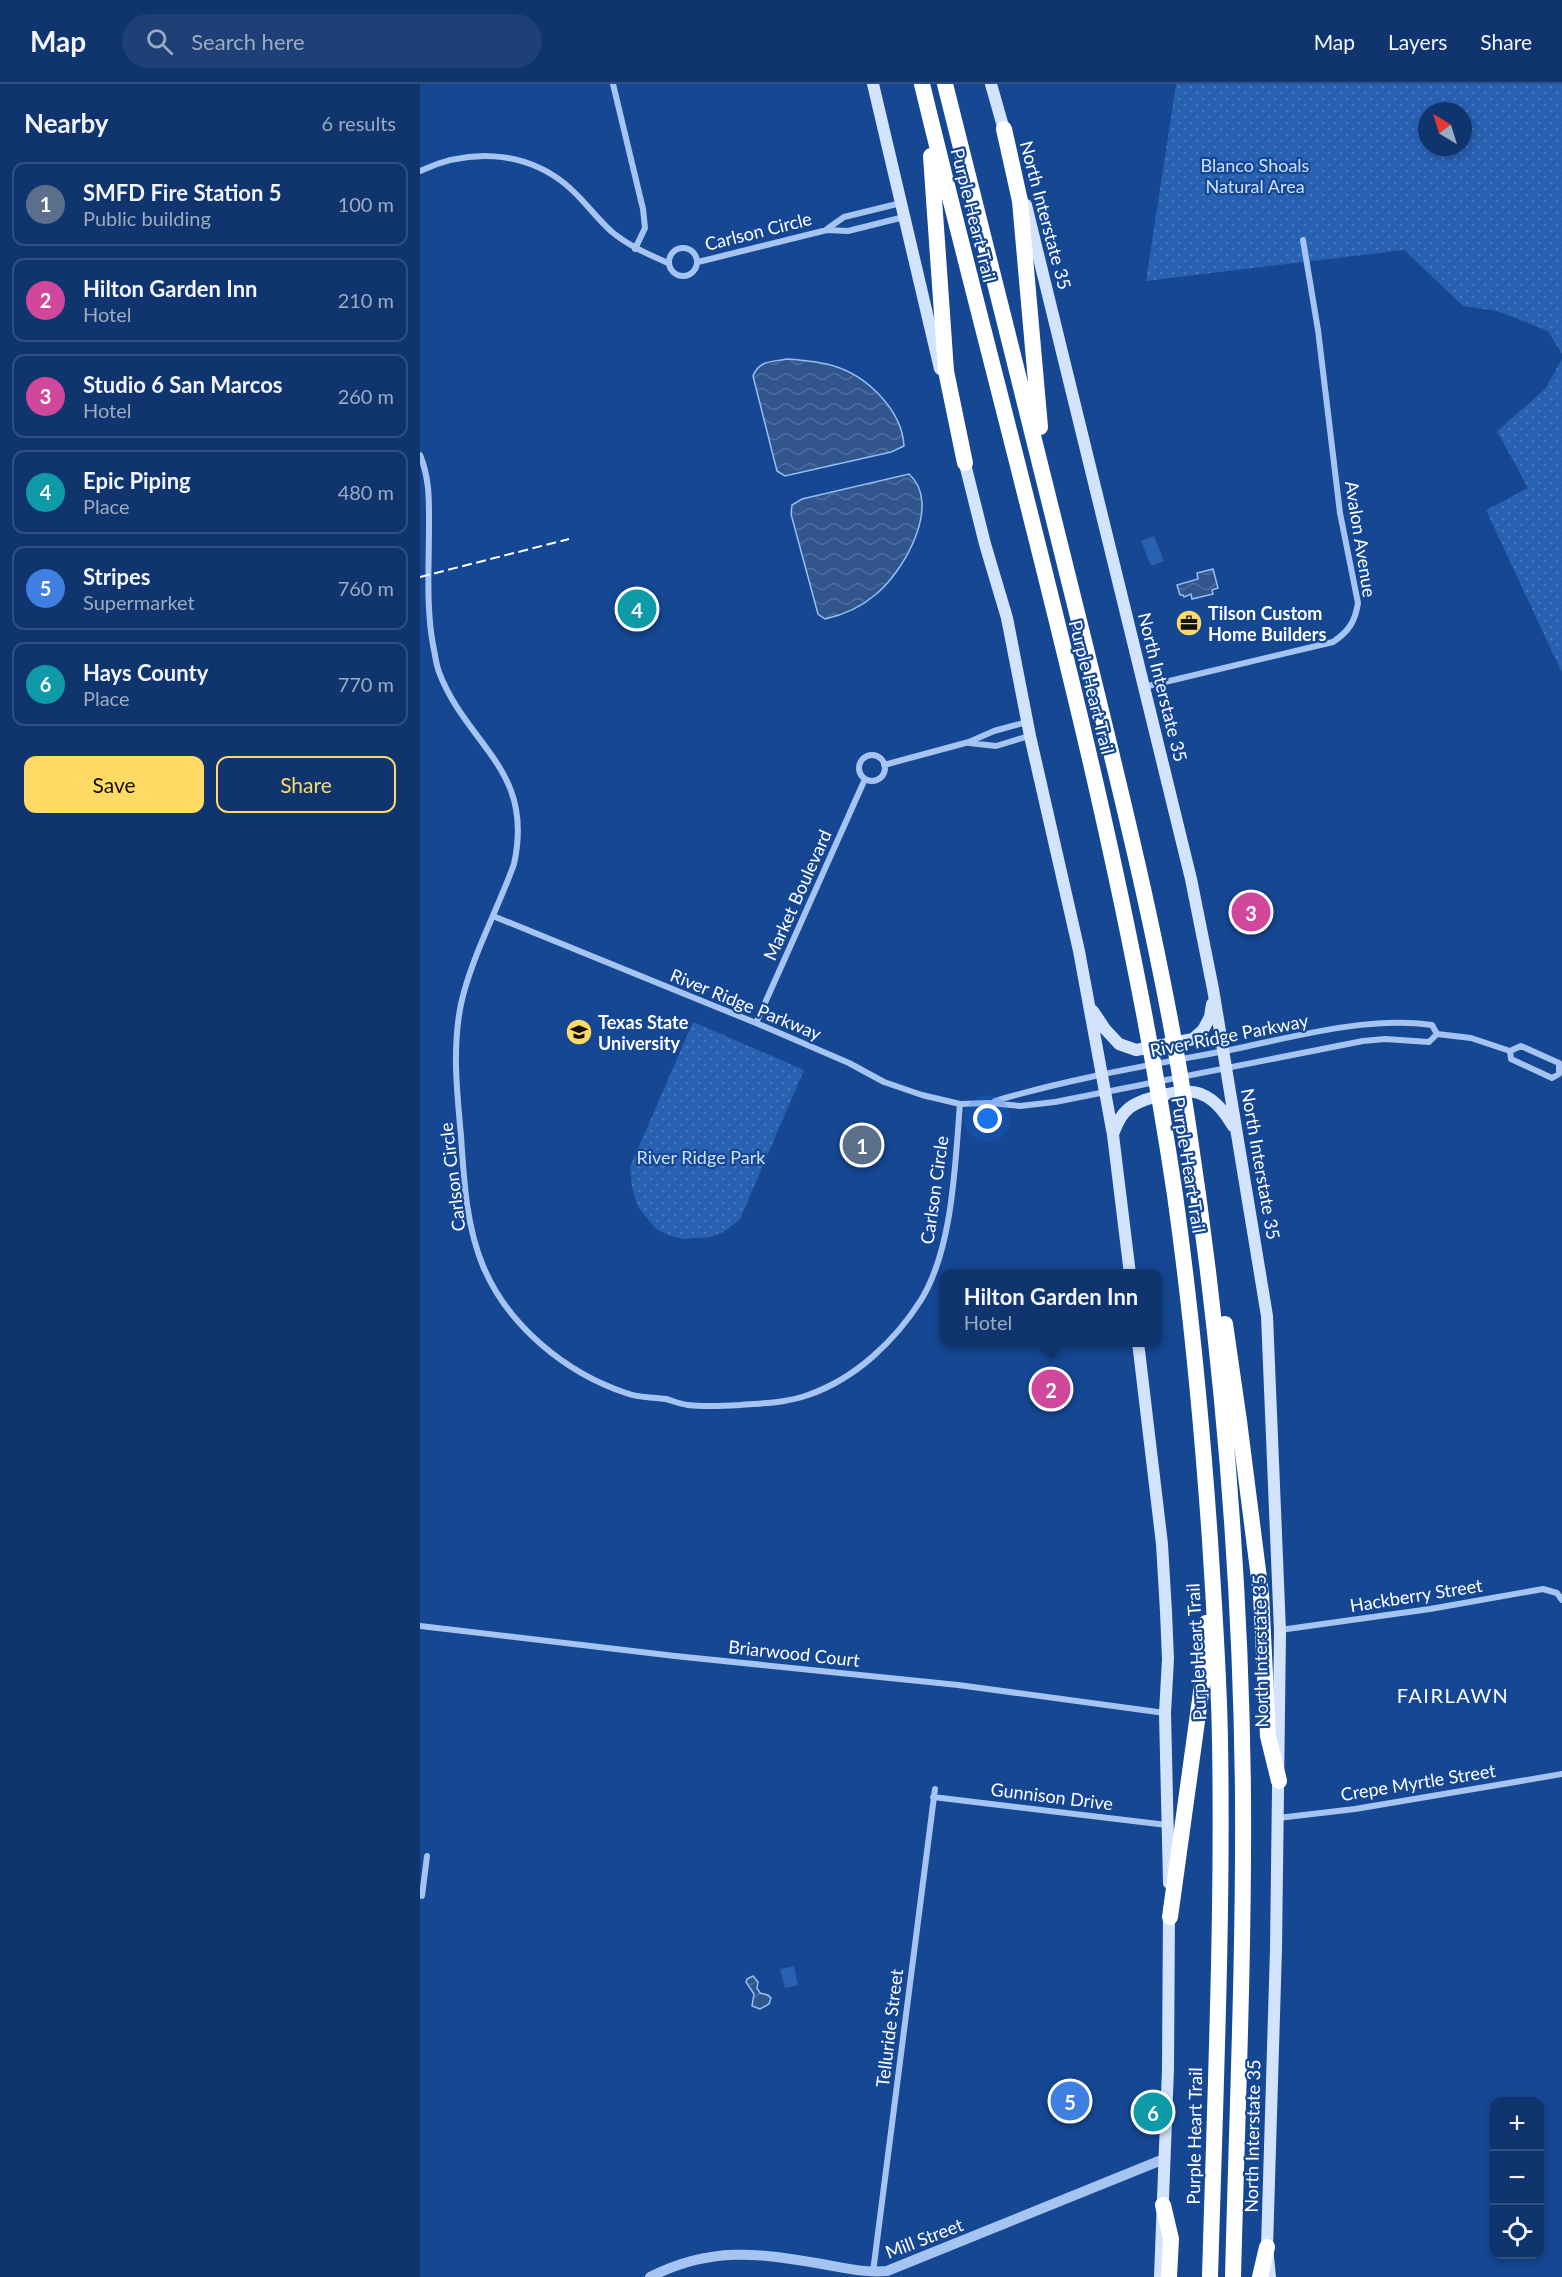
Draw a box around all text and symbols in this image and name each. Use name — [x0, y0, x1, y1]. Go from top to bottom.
search box — [122, 14, 542, 68]
text: Map — [30, 24, 86, 58]
icon: search — [143, 25, 176, 58]
text: Search here — [191, 28, 305, 55]
text: Map — [1314, 29, 1355, 54]
text: Layers — [1388, 29, 1447, 54]
text: Share — [1480, 29, 1532, 54]
north arrow — [1418, 102, 1472, 156]
text: Nearby — [24, 107, 109, 139]
text: 6 results — [321, 111, 396, 135]
street label: North Interstate 35 — [1016, 138, 1076, 292]
street label: Purple Heart Trail — [947, 146, 1001, 284]
park label: Blanco Shoals Natural Area — [1201, 154, 1310, 197]
text: SMFD Fire Station 5 — [83, 179, 281, 206]
text: 1 — [40, 192, 51, 216]
text: 100 m — [338, 192, 394, 216]
text: Public building — [83, 206, 211, 230]
street label: Carlson Circle — [702, 207, 814, 255]
text: Hilton Garden Inn — [83, 275, 258, 302]
text: 2 — [40, 288, 51, 312]
text: 210 m — [338, 288, 394, 312]
text: Hotel — [83, 302, 132, 326]
text: Studio 6 San Marcos — [83, 371, 282, 398]
text: 3 — [40, 384, 51, 408]
text: 260 m — [338, 384, 394, 408]
text: Hotel — [83, 398, 132, 422]
text: Epic Piping — [83, 467, 191, 494]
street label: Avalon Avenue — [1341, 479, 1381, 599]
text: 4 — [40, 480, 51, 504]
text: 480 m — [338, 480, 394, 504]
text: Place — [83, 494, 130, 518]
text: Stripes — [83, 563, 150, 590]
text: 5 — [40, 576, 51, 600]
text: 760 m — [338, 576, 394, 600]
pin: 4 — [618, 586, 656, 632]
text: Supermarket — [83, 590, 195, 614]
place label: Tilson Custom Home Builders — [1208, 602, 1326, 645]
office icon: Tilson Custom Home Builders — [1174, 608, 1204, 638]
street label: North Interstate 35 — [1134, 610, 1192, 764]
street label: Purple Heart Trail — [1065, 618, 1119, 756]
text: Hays County — [83, 659, 208, 686]
text: 6 — [40, 672, 51, 696]
text: 770 m — [338, 672, 394, 696]
text: Place — [83, 686, 130, 710]
button: Save — [24, 756, 204, 813]
button: Share — [216, 756, 396, 813]
street label: Market Boulevard — [758, 826, 836, 964]
pin: 3 — [1232, 890, 1270, 934]
street label: River Ridge Parkway — [667, 964, 825, 1045]
street label: River Ridge Parkway — [1148, 1009, 1311, 1061]
place label: Texas State University — [598, 1011, 689, 1054]
school or university icon: Texas State University — [564, 1017, 594, 1047]
street label: North Interstate 35 — [1237, 1087, 1285, 1241]
street label: Purple Heart Trail — [1167, 1095, 1211, 1235]
your location — [973, 1104, 1002, 1133]
street label: Carlson Circle — [434, 1121, 470, 1233]
pin: 1 — [842, 1122, 882, 1168]
street label: Carlson Circle — [916, 1134, 952, 1246]
park label: River Ridge Park — [637, 1146, 766, 1168]
popup — [940, 1269, 1162, 1347]
text: Hilton Garden Inn — [964, 1283, 1138, 1310]
text: Hotel — [964, 1310, 1012, 1334]
pin: 2 — [1032, 1366, 1070, 1412]
street label: North Interstate 35 — [1248, 1574, 1272, 1728]
street label: Hackberry Street — [1348, 1574, 1484, 1616]
street label: Purple Heart Trail — [1181, 1583, 1211, 1721]
street label: Briarwood Court — [727, 1635, 861, 1671]
district label: FAIRLAWN — [1397, 1683, 1509, 1707]
street label: Crepe Myrtle Street — [1339, 1759, 1497, 1805]
street label: Gunnison Drive — [990, 1778, 1114, 1814]
street label: Telluride Street — [871, 1967, 907, 2088]
street label: North Interstate 35 — [1240, 2059, 1264, 2213]
street label: Purple Heart Trail — [1182, 2067, 1206, 2205]
pin: 5 — [1050, 2078, 1090, 2124]
pin: 6 — [1134, 2090, 1172, 2134]
map controls — [1490, 2097, 1544, 2259]
button: + — [1490, 2097, 1544, 2151]
button: − — [1490, 2151, 1544, 2205]
button: locate — [1490, 2205, 1544, 2259]
street label: Mill Street — [882, 2213, 966, 2263]

